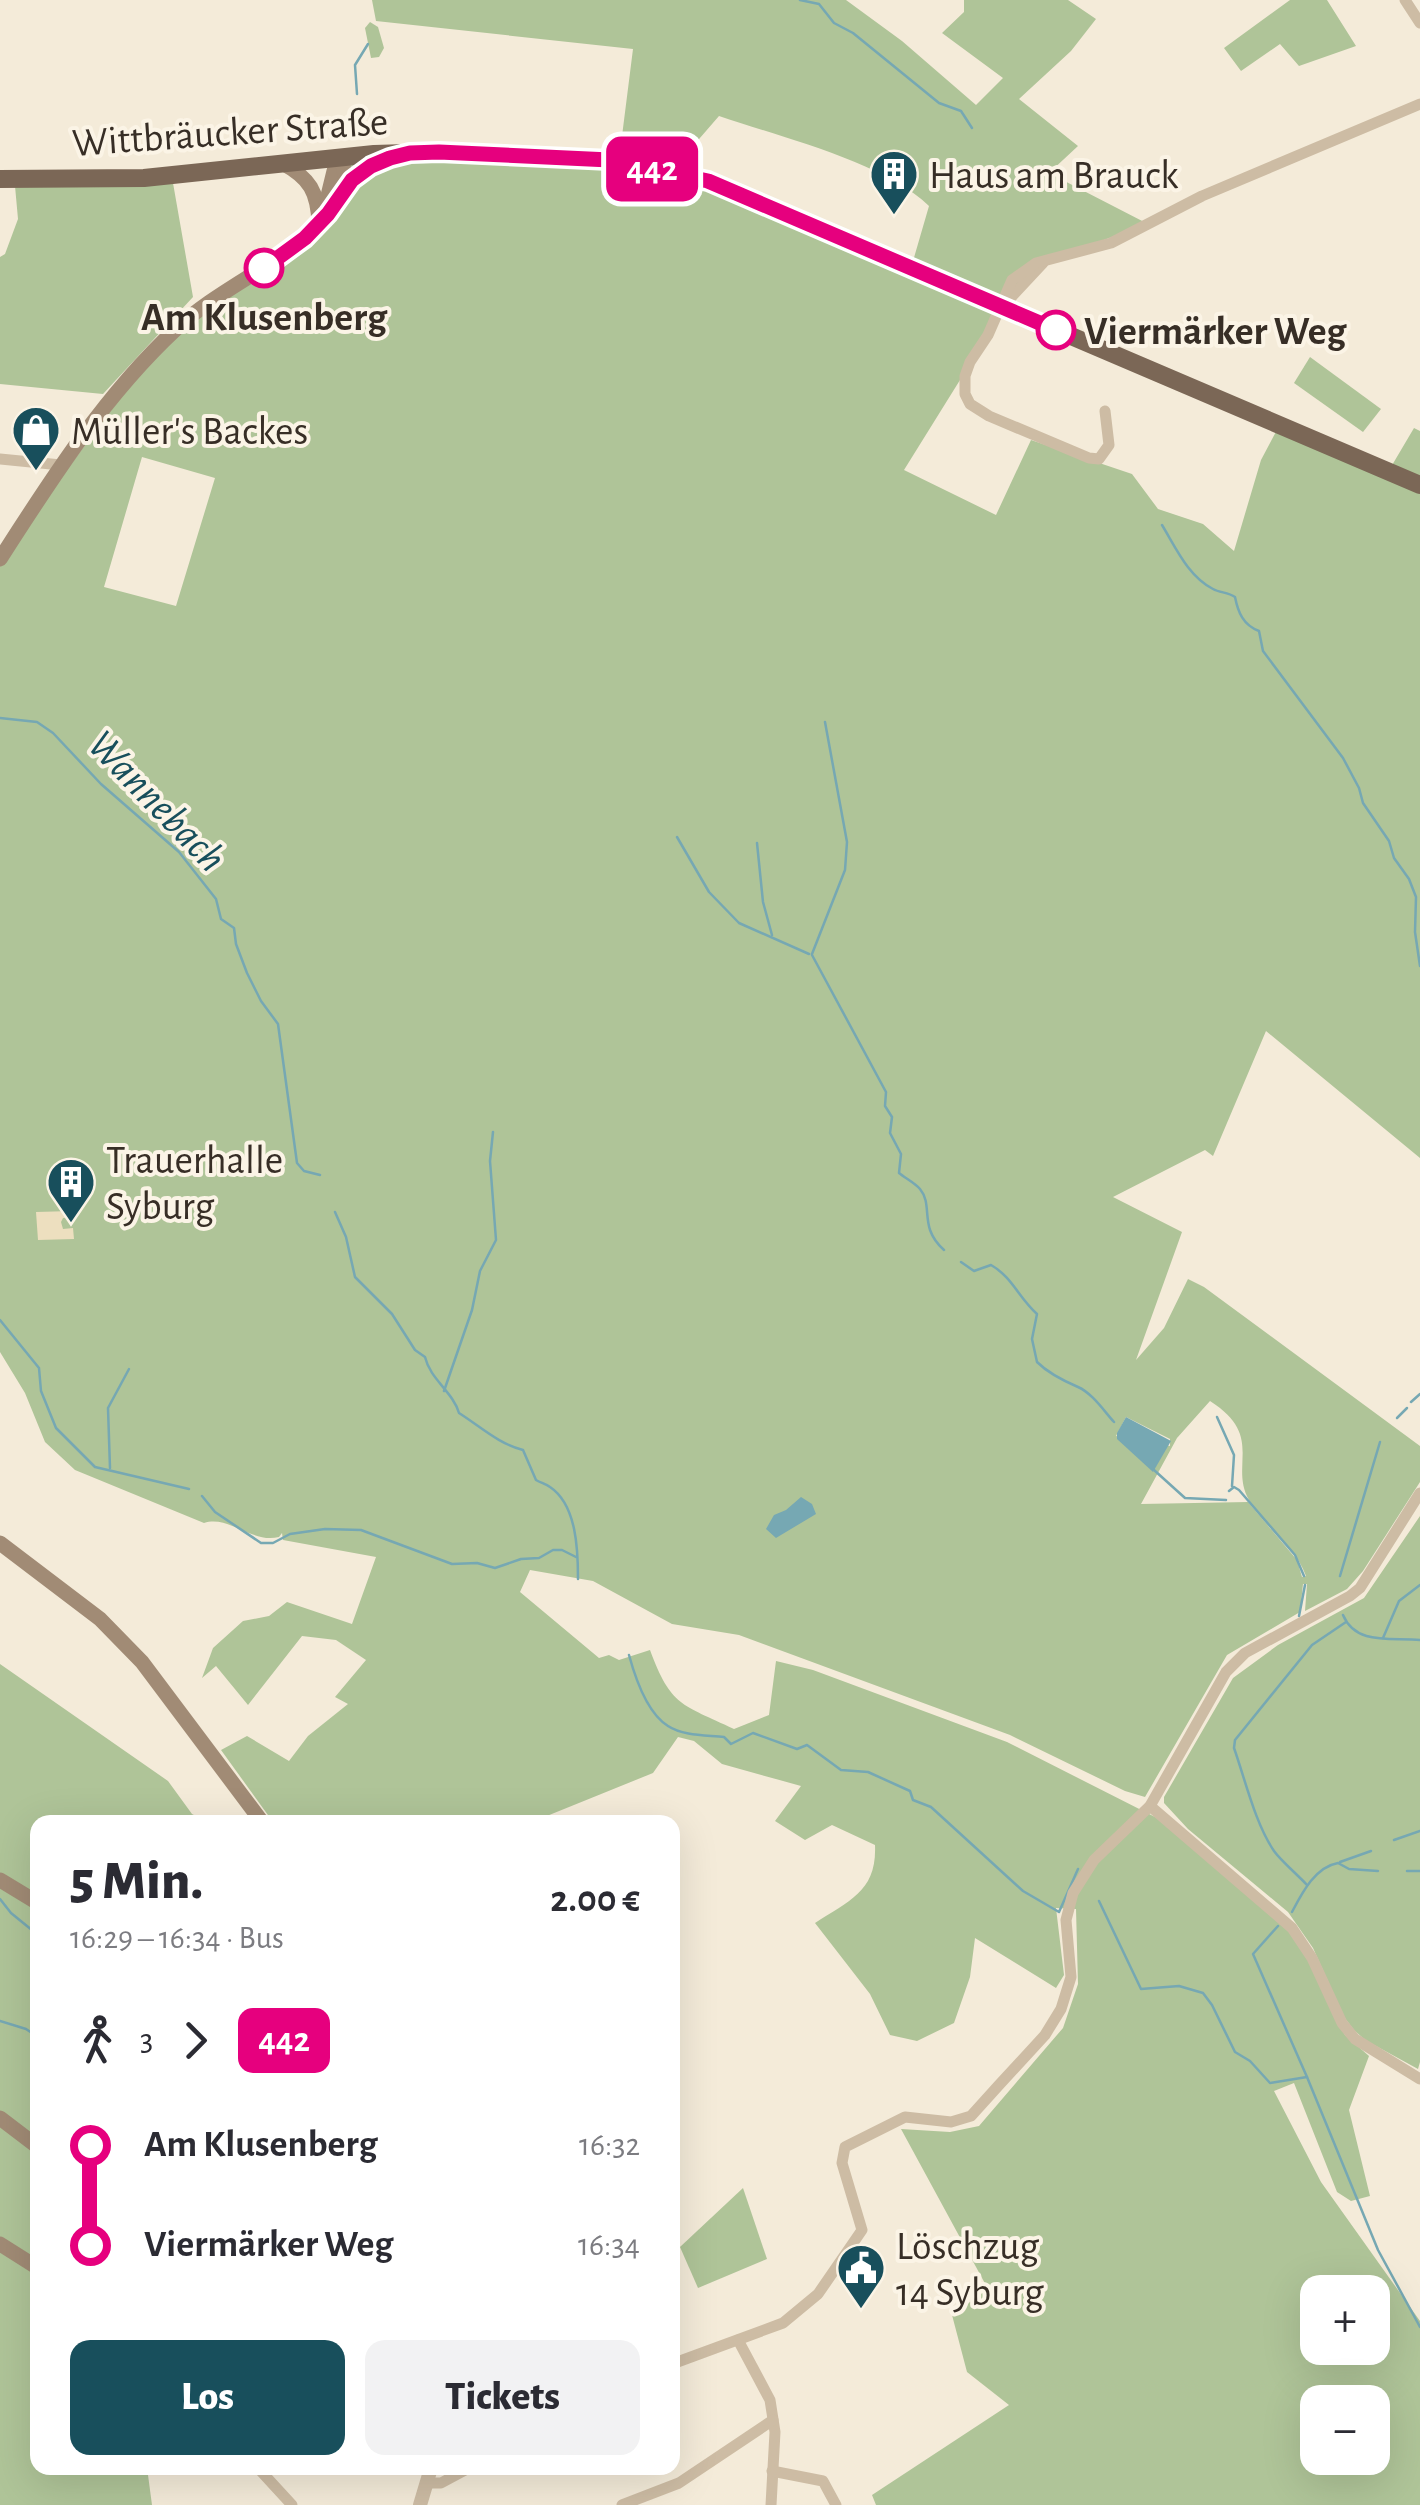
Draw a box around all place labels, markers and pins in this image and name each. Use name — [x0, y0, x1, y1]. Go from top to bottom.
building icon: Haus am Brauck — [868, 148, 920, 216]
place label: Haus am Brauck — [929, 156, 1179, 196]
marker: Am Klusenberg — [245, 249, 283, 287]
place label: Am Klusenberg — [141, 298, 388, 338]
marker: Viermärker Weg — [1037, 311, 1075, 349]
place label: Viermärker Weg — [1084, 312, 1347, 352]
shop icon: Müller's Backes — [10, 404, 62, 472]
place label: Müller's Backes — [71, 412, 308, 452]
place label: Trauerhalle Syburg — [106, 1141, 283, 1227]
building icon: Trauerhalle Syburg — [45, 1156, 97, 1224]
place label: Löschzug 14 Syburg — [896, 2227, 1044, 2313]
public building icon: Löschzug 14 Syburg — [835, 2242, 887, 2310]

